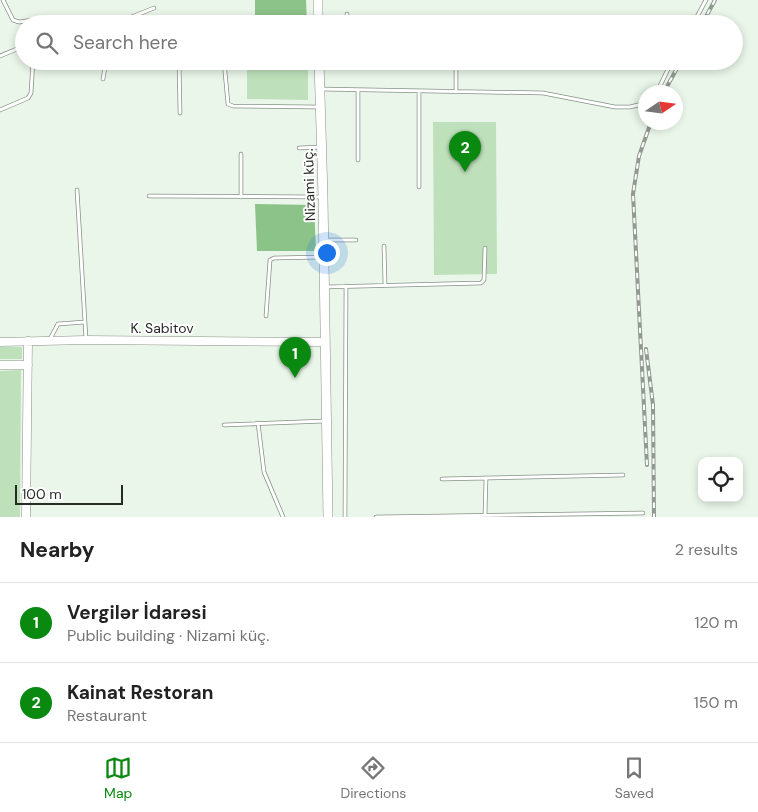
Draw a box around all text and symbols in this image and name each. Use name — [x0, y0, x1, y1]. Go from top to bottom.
search box — [15, 15, 743, 70]
icon: search — [33, 29, 61, 57]
text: Search here — [73, 30, 178, 55]
north arrow — [638, 85, 683, 130]
pin: 2 — [449, 131, 481, 172]
street label: Nizami küç. — [299, 148, 319, 222]
your location — [314, 240, 340, 266]
street label: K. Sabitov — [130, 319, 194, 337]
pin: 1 — [279, 337, 311, 378]
map controls — [698, 457, 743, 502]
button: locate — [698, 457, 743, 502]
scale bar — [15, 482, 122, 505]
text: 100 m — [22, 485, 62, 503]
text: Nearby — [20, 536, 94, 564]
text: 2 results — [675, 539, 738, 560]
text: Vergilər İdarəsi — [67, 600, 207, 625]
text: 1 — [33, 612, 39, 633]
text: 120 m — [694, 612, 738, 633]
text: Public building · Nizami küç. — [67, 625, 269, 646]
text: Kainat Restoran — [67, 680, 213, 705]
text: 2 — [31, 692, 41, 713]
text: 150 m — [694, 692, 738, 713]
text: Restaurant — [67, 705, 147, 726]
tab: Map — [104, 754, 132, 802]
tab: Directions — [341, 754, 406, 802]
tab: Saved — [615, 754, 654, 802]

